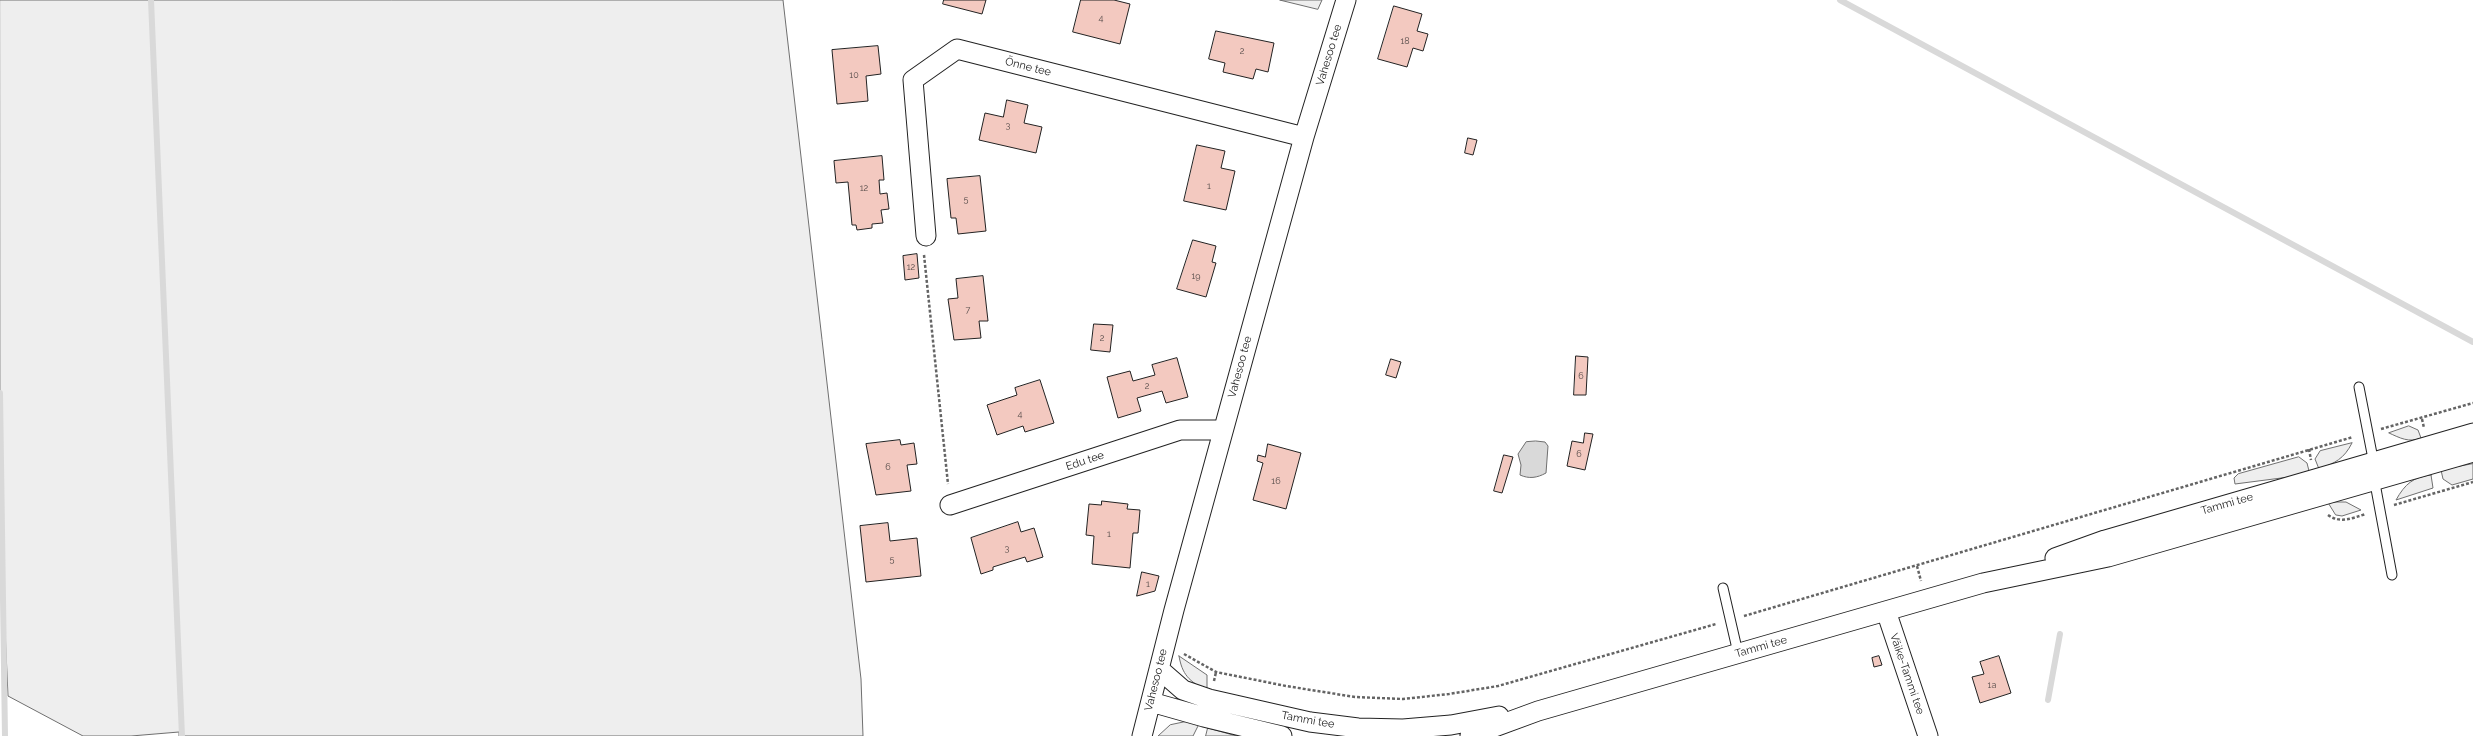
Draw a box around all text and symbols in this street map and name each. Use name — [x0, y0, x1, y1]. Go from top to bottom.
house number: 4 — [1099, 13, 1103, 23]
street label: Vahesoo tee — [1313, 23, 1345, 87]
house number: 18 — [1400, 36, 1410, 46]
house number: 2 — [1240, 46, 1244, 56]
street label: Õnne tee — [1004, 55, 1052, 79]
house number: 10 — [849, 70, 859, 80]
house number: 3 — [1006, 120, 1010, 130]
house number: 1 — [1207, 181, 1211, 191]
house number: 12 — [860, 183, 868, 193]
house number: 5 — [964, 194, 968, 204]
house number: 12 — [907, 262, 915, 272]
house number: 19 — [1191, 271, 1201, 281]
house number: 7 — [966, 305, 970, 315]
house number: 2 — [1100, 333, 1104, 343]
street label: Vahesoo tee — [1225, 335, 1255, 399]
house number: 6 — [1578, 371, 1584, 381]
house number: 2 — [1145, 381, 1149, 391]
house number: 4 — [1018, 409, 1022, 419]
street label: Edu tee — [1064, 449, 1106, 473]
house number: 6 — [1576, 449, 1582, 459]
house number: 6 — [885, 462, 891, 472]
house number: 16 — [1271, 476, 1281, 486]
street label: Tammi tee — [2199, 490, 2255, 518]
house number: 1 — [1107, 529, 1111, 539]
house number: 3 — [1005, 543, 1009, 553]
house number: 5 — [890, 554, 894, 564]
house number: 1 — [1146, 579, 1150, 589]
street label: Väike-Tammi tee — [1887, 632, 1927, 716]
street label: Tammi tee — [1733, 633, 1789, 661]
street label: Vahesoo tee — [1142, 648, 1170, 712]
house number: 1a — [1988, 680, 1996, 690]
street label: Tammi tee — [1281, 709, 1335, 731]

